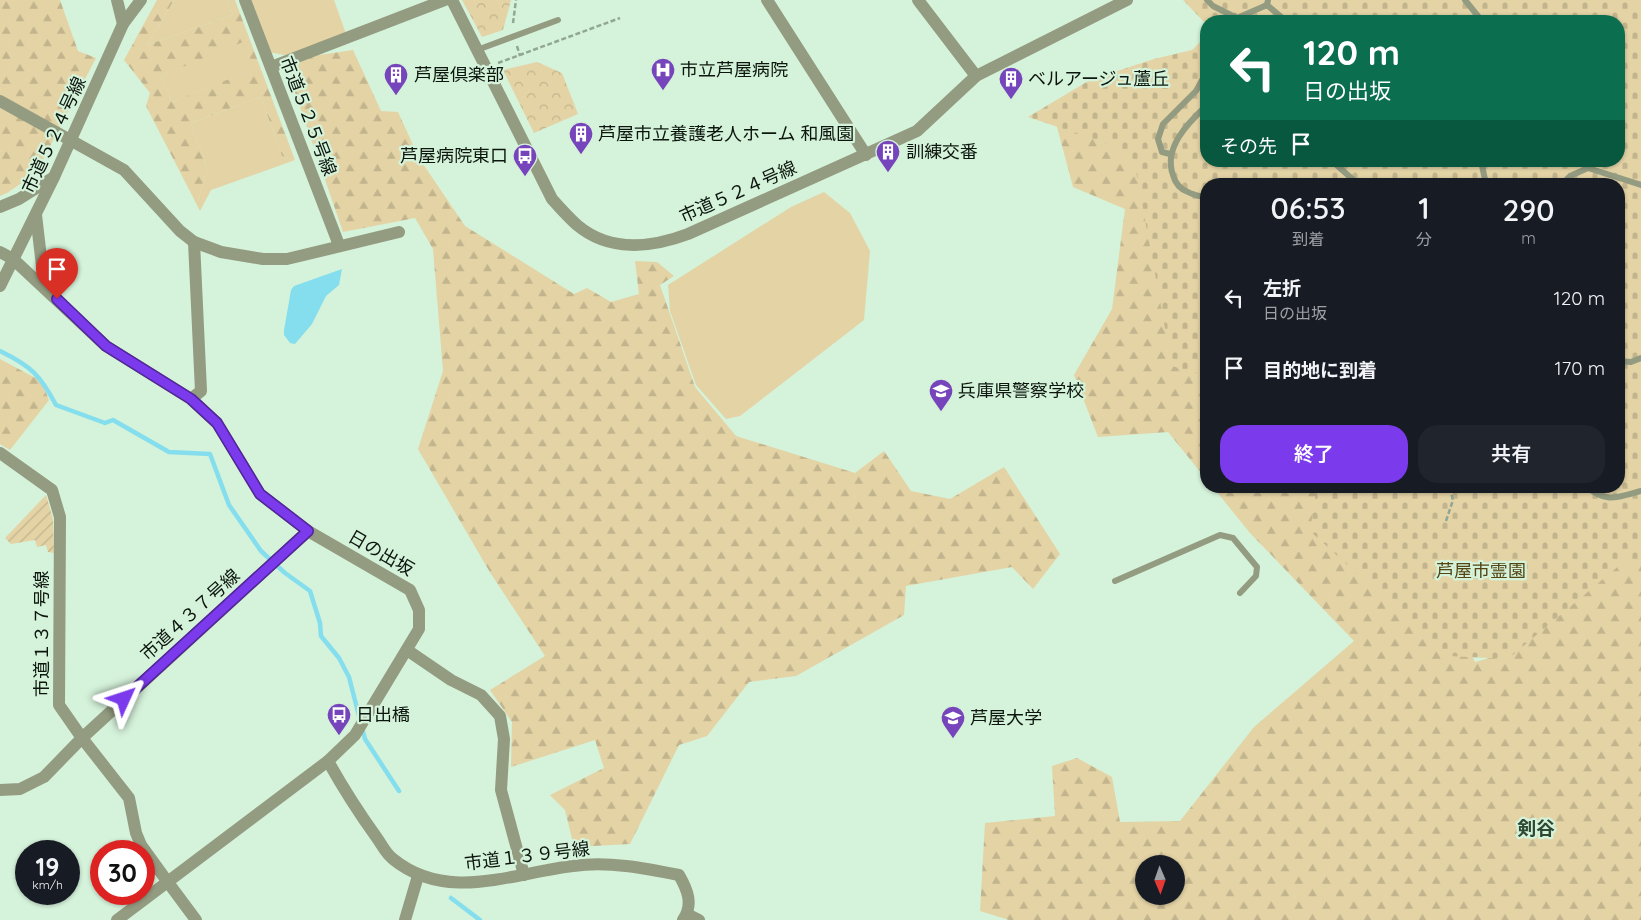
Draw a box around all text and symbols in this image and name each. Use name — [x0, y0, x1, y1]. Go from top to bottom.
text: 120 m — [1303, 30, 1400, 74]
icon: left — [1220, 35, 1285, 100]
street label: 市道５２５号線 — [275, 53, 342, 179]
hospital icon: 市立芦屋病院 — [650, 57, 676, 91]
place label: 市立芦屋病院 — [680, 58, 788, 81]
building icon: 芦屋倶楽部 — [383, 62, 409, 96]
place label: 芦屋倶楽部 — [414, 63, 504, 86]
building icon: ベルアージュ蘆丘 — [998, 66, 1024, 100]
place label: ベルアージュ蘆丘 — [1028, 67, 1169, 90]
street label: 市道５２４号線 — [16, 73, 91, 197]
text: 日の出坂 — [1303, 77, 1391, 105]
building icon: 芦屋市立養護老人ホーム 和風園 — [568, 121, 594, 155]
place label: 芦屋市立養護老人ホーム 和風園 — [598, 122, 854, 145]
icon: arrive — [1287, 130, 1315, 158]
text: その先 — [1220, 134, 1277, 158]
building icon: 訓練交番 — [875, 139, 901, 173]
place label: 訓練交番 — [906, 140, 978, 163]
bus stop icon: 芦屋病院東口 — [512, 143, 538, 177]
place label: 芦屋病院東口 — [400, 144, 508, 167]
street label: 市道５２４号線 — [676, 155, 800, 228]
text: 06:53 — [1270, 189, 1345, 227]
text: 1 — [1418, 189, 1430, 227]
text: 290 — [1502, 191, 1555, 229]
text: m — [1521, 228, 1536, 248]
text: 到着 — [1292, 229, 1324, 249]
text: 分 — [1416, 229, 1432, 249]
pin — [36, 248, 78, 299]
icon: arrive — [43, 255, 71, 283]
text: 左折 — [1263, 276, 1301, 300]
icon: left — [1220, 284, 1248, 312]
text: 120 m — [1554, 286, 1605, 310]
text: 日の出坂 — [1263, 303, 1327, 323]
icon: arrive — [1220, 354, 1248, 382]
text: 170 m — [1554, 356, 1605, 380]
text: 目的地に到着 — [1263, 358, 1377, 382]
school or university icon: 兵庫県警察学校 — [928, 378, 954, 412]
place label: 兵庫県警察学校 — [958, 379, 1084, 402]
button: 終了 — [1220, 425, 1408, 483]
button: 共有 — [1418, 425, 1605, 483]
street label: 日の出坂 — [344, 525, 418, 581]
park label: 芦屋市霊園 — [1436, 559, 1526, 582]
street label: 市道４３７号線 — [135, 564, 244, 665]
street label: 市道１３７号線 — [30, 571, 53, 697]
position arrow — [97, 672, 149, 724]
bus stop icon: 日出橋 — [326, 702, 352, 736]
place label: 日出橋 — [356, 703, 410, 726]
school or university icon: 芦屋大学 — [940, 705, 966, 739]
place label: 芦屋大学 — [970, 706, 1042, 729]
district label: 剣谷 — [1517, 816, 1555, 840]
street label: 市道１３９号線 — [463, 836, 591, 875]
speed limit sign: 30 — [90, 840, 155, 905]
text: 19 — [36, 851, 59, 882]
north arrow — [1135, 855, 1185, 905]
map controls — [1135, 855, 1185, 905]
text: km/h — [32, 877, 63, 892]

